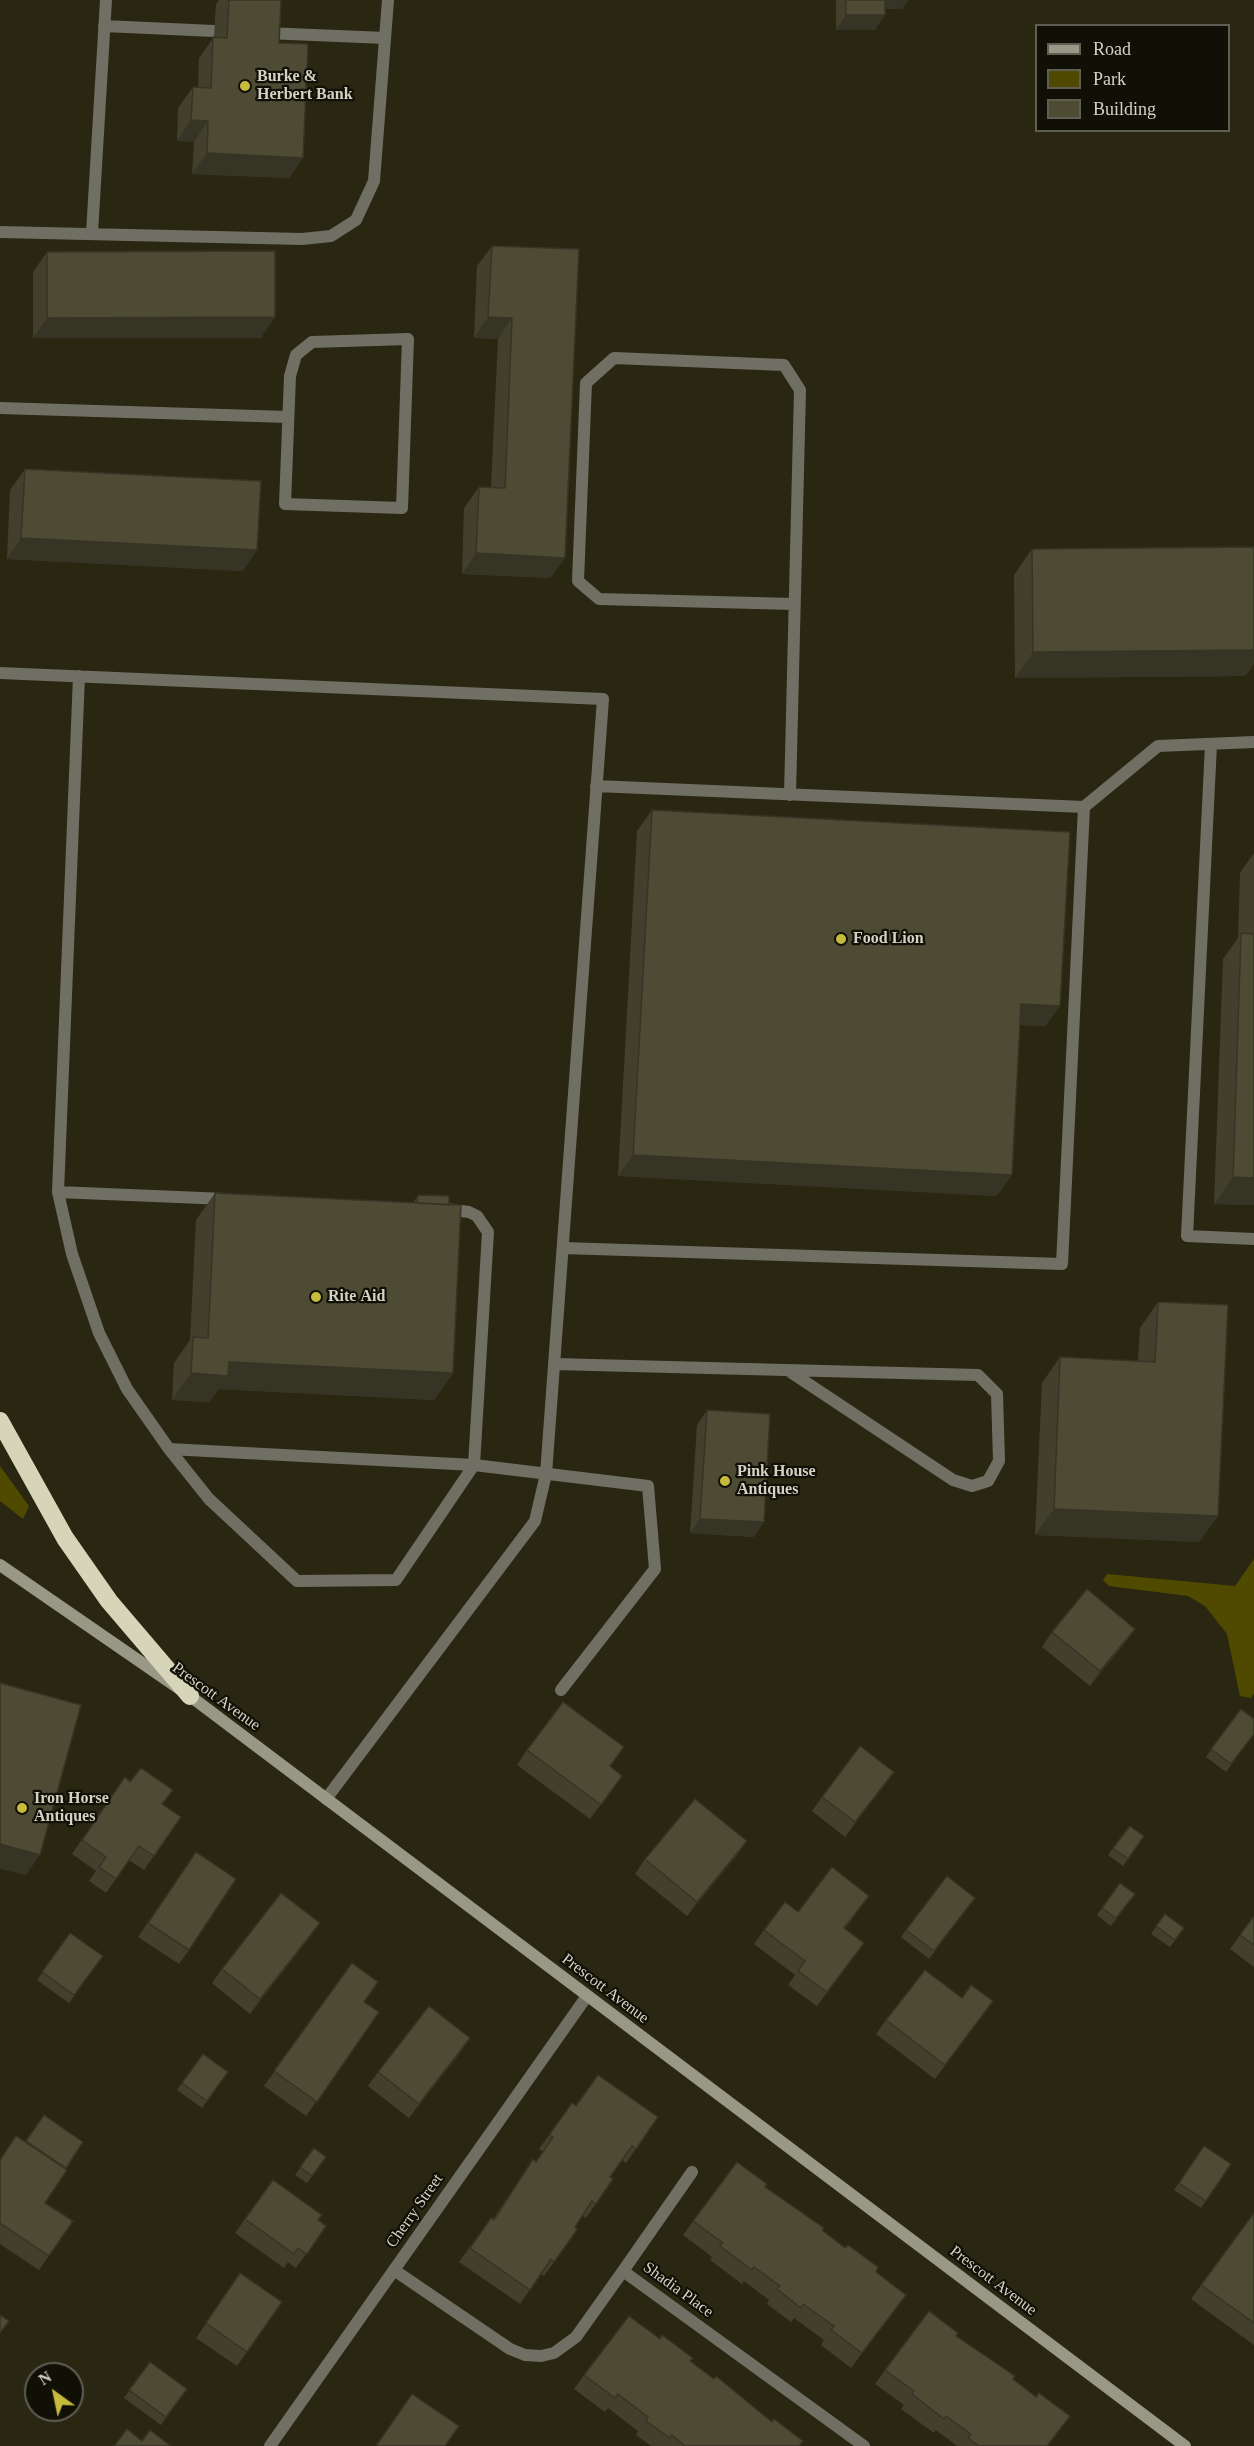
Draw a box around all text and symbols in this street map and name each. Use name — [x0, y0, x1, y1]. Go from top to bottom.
legend — [1035, 24, 1230, 132]
text: Road — [1093, 39, 1131, 59]
place label: Burke & Herbert Bank — [257, 67, 353, 105]
text: Park — [1093, 69, 1126, 89]
marker: Burke & Herbert Bank — [238, 79, 252, 93]
text: Building — [1093, 99, 1156, 119]
place label: Food Lion — [853, 929, 924, 949]
marker: Food Lion — [834, 932, 848, 946]
place label: Rite Aid — [328, 1287, 385, 1307]
marker: Rite Aid — [309, 1290, 323, 1304]
place label: Pink House Antiques — [737, 1462, 816, 1500]
marker: Pink House Antiques — [718, 1474, 732, 1488]
street label: Prescott Avenue — [168, 1659, 264, 1735]
place label: Iron Horse Antiques — [34, 1789, 109, 1827]
marker: Iron Horse Antiques — [15, 1801, 29, 1815]
street label: Prescott Avenue — [558, 1950, 652, 2028]
street label: Cherry Street — [383, 2170, 447, 2252]
street label: Prescott Avenue — [946, 2242, 1040, 2320]
street label: Shadia Place — [639, 2258, 717, 2322]
north arrow — [24, 2362, 84, 2422]
text: N — [36, 2368, 54, 2388]

